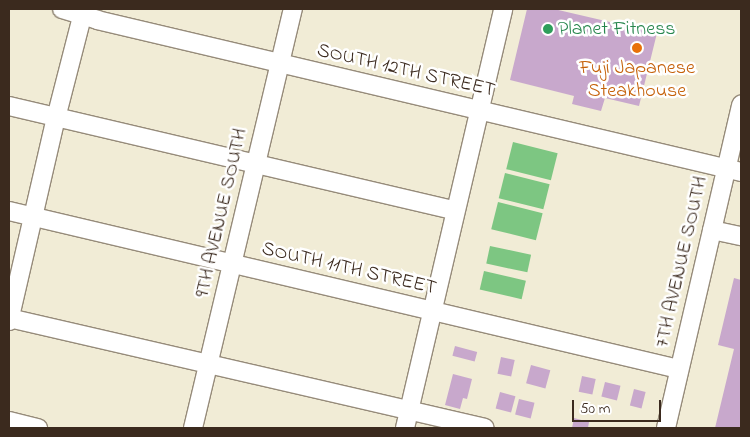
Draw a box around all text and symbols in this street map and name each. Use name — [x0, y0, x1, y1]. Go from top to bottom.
place label: Planet Fitness — [558, 17, 676, 41]
marker: Planet Fitness — [542, 23, 554, 35]
street label: SOUTH 12TH STREET — [315, 39, 497, 103]
marker: Fuji Japanese Steakhouse — [631, 42, 643, 54]
place label: Fuji Japanese Steakhouse — [579, 56, 695, 103]
street label: 9TH AVENUE SOUTH — [191, 126, 253, 300]
street label: 7TH AVENUE SOUTH — [651, 174, 713, 350]
street label: SOUTH 11TH STREET — [259, 237, 439, 301]
scale bar — [575, 390, 664, 422]
text: 50 m — [580, 398, 610, 420]

